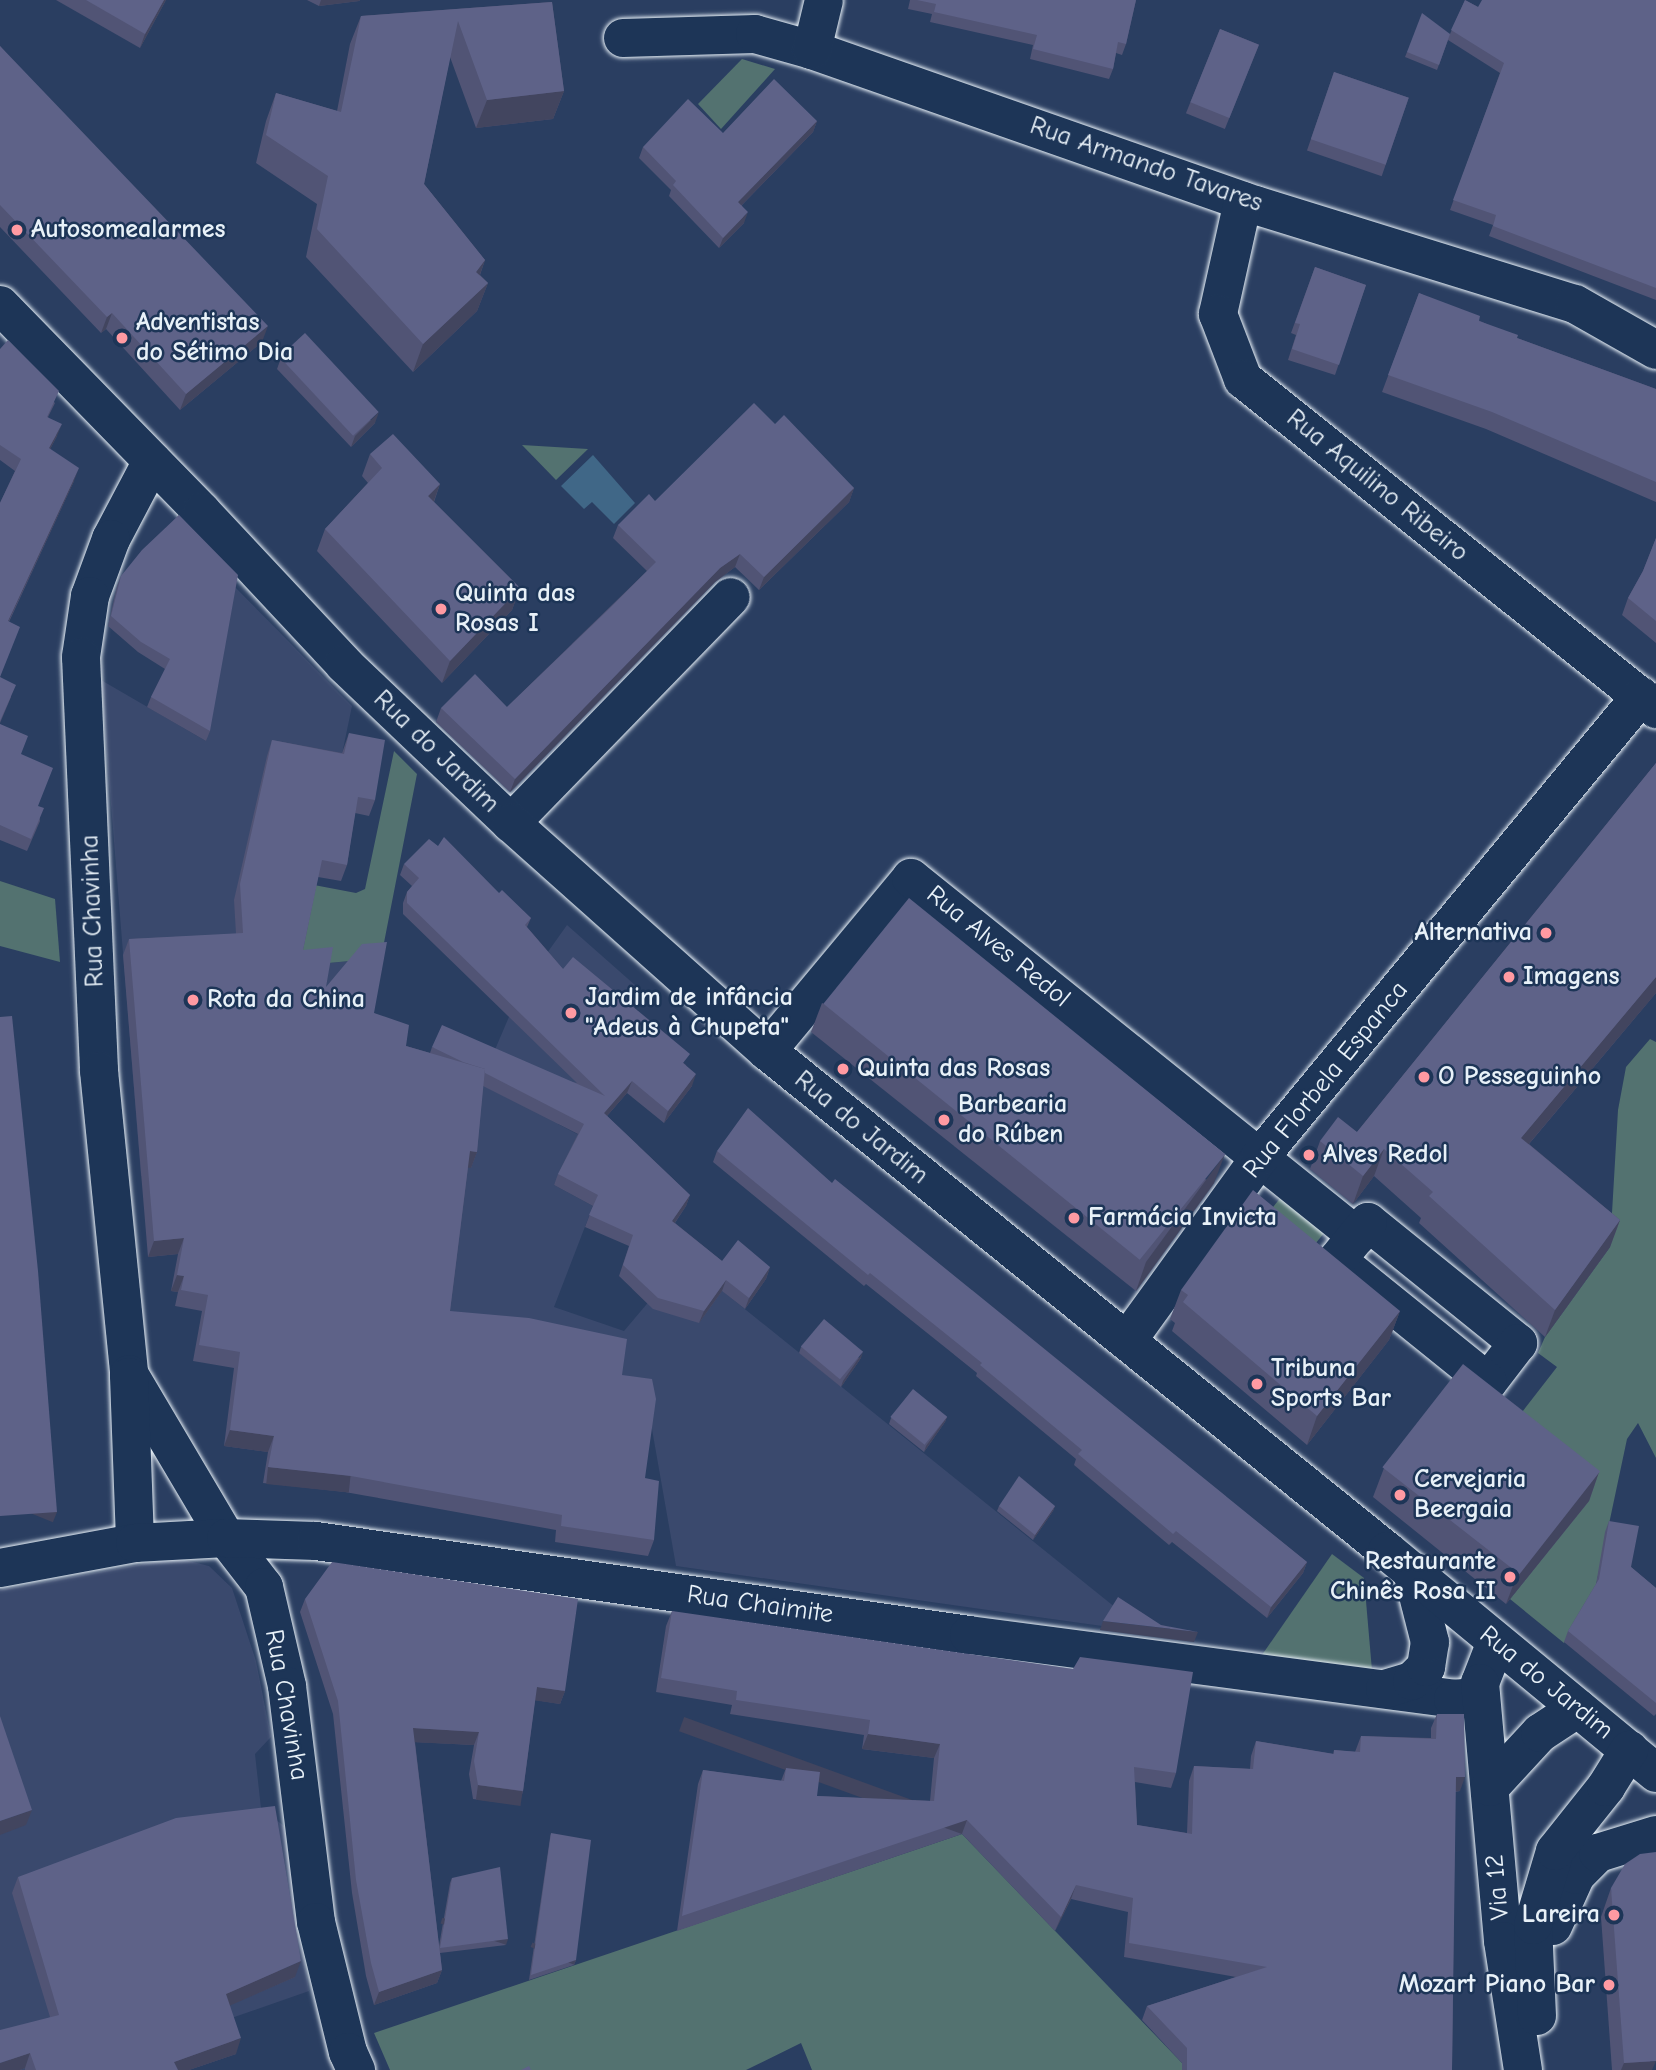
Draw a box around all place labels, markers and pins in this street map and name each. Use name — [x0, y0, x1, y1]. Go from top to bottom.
place label: Autosomealarmes — [31, 214, 226, 246]
marker: Autosomealarmes — [9, 222, 25, 238]
place label: Adventistas do Sétimo Dia — [136, 307, 293, 368]
marker: Adventistas do Sétimo Dia — [114, 330, 130, 346]
place label: Quinta das Rosas I — [455, 578, 575, 640]
marker: Quinta das Rosas I — [433, 601, 449, 617]
place label: Alternativa — [1414, 917, 1532, 949]
marker: Alternativa — [1538, 925, 1554, 941]
place label: Imagens — [1523, 961, 1620, 993]
marker: Imagens — [1501, 969, 1517, 985]
place label: Jardim de infância "Adeus à Chupeta" — [585, 982, 793, 1044]
place label: Rota da China — [207, 984, 365, 1016]
marker: Rota da China — [185, 992, 201, 1008]
marker: Jardim de infância "Adeus à Chupeta" — [563, 1005, 579, 1021]
place label: Quinta das Rosas — [857, 1053, 1050, 1085]
marker: Quinta das Rosas — [835, 1061, 851, 1077]
place label: O Pesseguinho — [1438, 1061, 1601, 1093]
marker: O Pesseguinho — [1416, 1069, 1432, 1085]
place label: Barbearia do Rúben — [958, 1089, 1067, 1150]
marker: Barbearia do Rúben — [936, 1112, 952, 1128]
place label: Alves Redol — [1323, 1139, 1448, 1171]
marker: Alves Redol — [1301, 1147, 1317, 1163]
place label: Farmácia Invicta — [1088, 1202, 1277, 1234]
marker: Farmácia Invicta — [1066, 1210, 1082, 1226]
place label: Tribuna Sports Bar — [1271, 1353, 1391, 1414]
marker: Tribuna Sports Bar — [1249, 1376, 1265, 1392]
place label: Cervejaria Beergaia — [1414, 1464, 1526, 1526]
marker: Cervejaria Beergaia — [1392, 1487, 1408, 1503]
place label: Restaurante Chinês Rosa II — [1330, 1546, 1496, 1608]
marker: Restaurante Chinês Rosa II — [1502, 1569, 1518, 1585]
place label: Lareira — [1522, 1899, 1600, 1931]
marker: Lareira — [1606, 1907, 1622, 1923]
place label: Mozart Piano Bar — [1399, 1969, 1595, 2001]
marker: Mozart Piano Bar — [1601, 1977, 1617, 1993]

